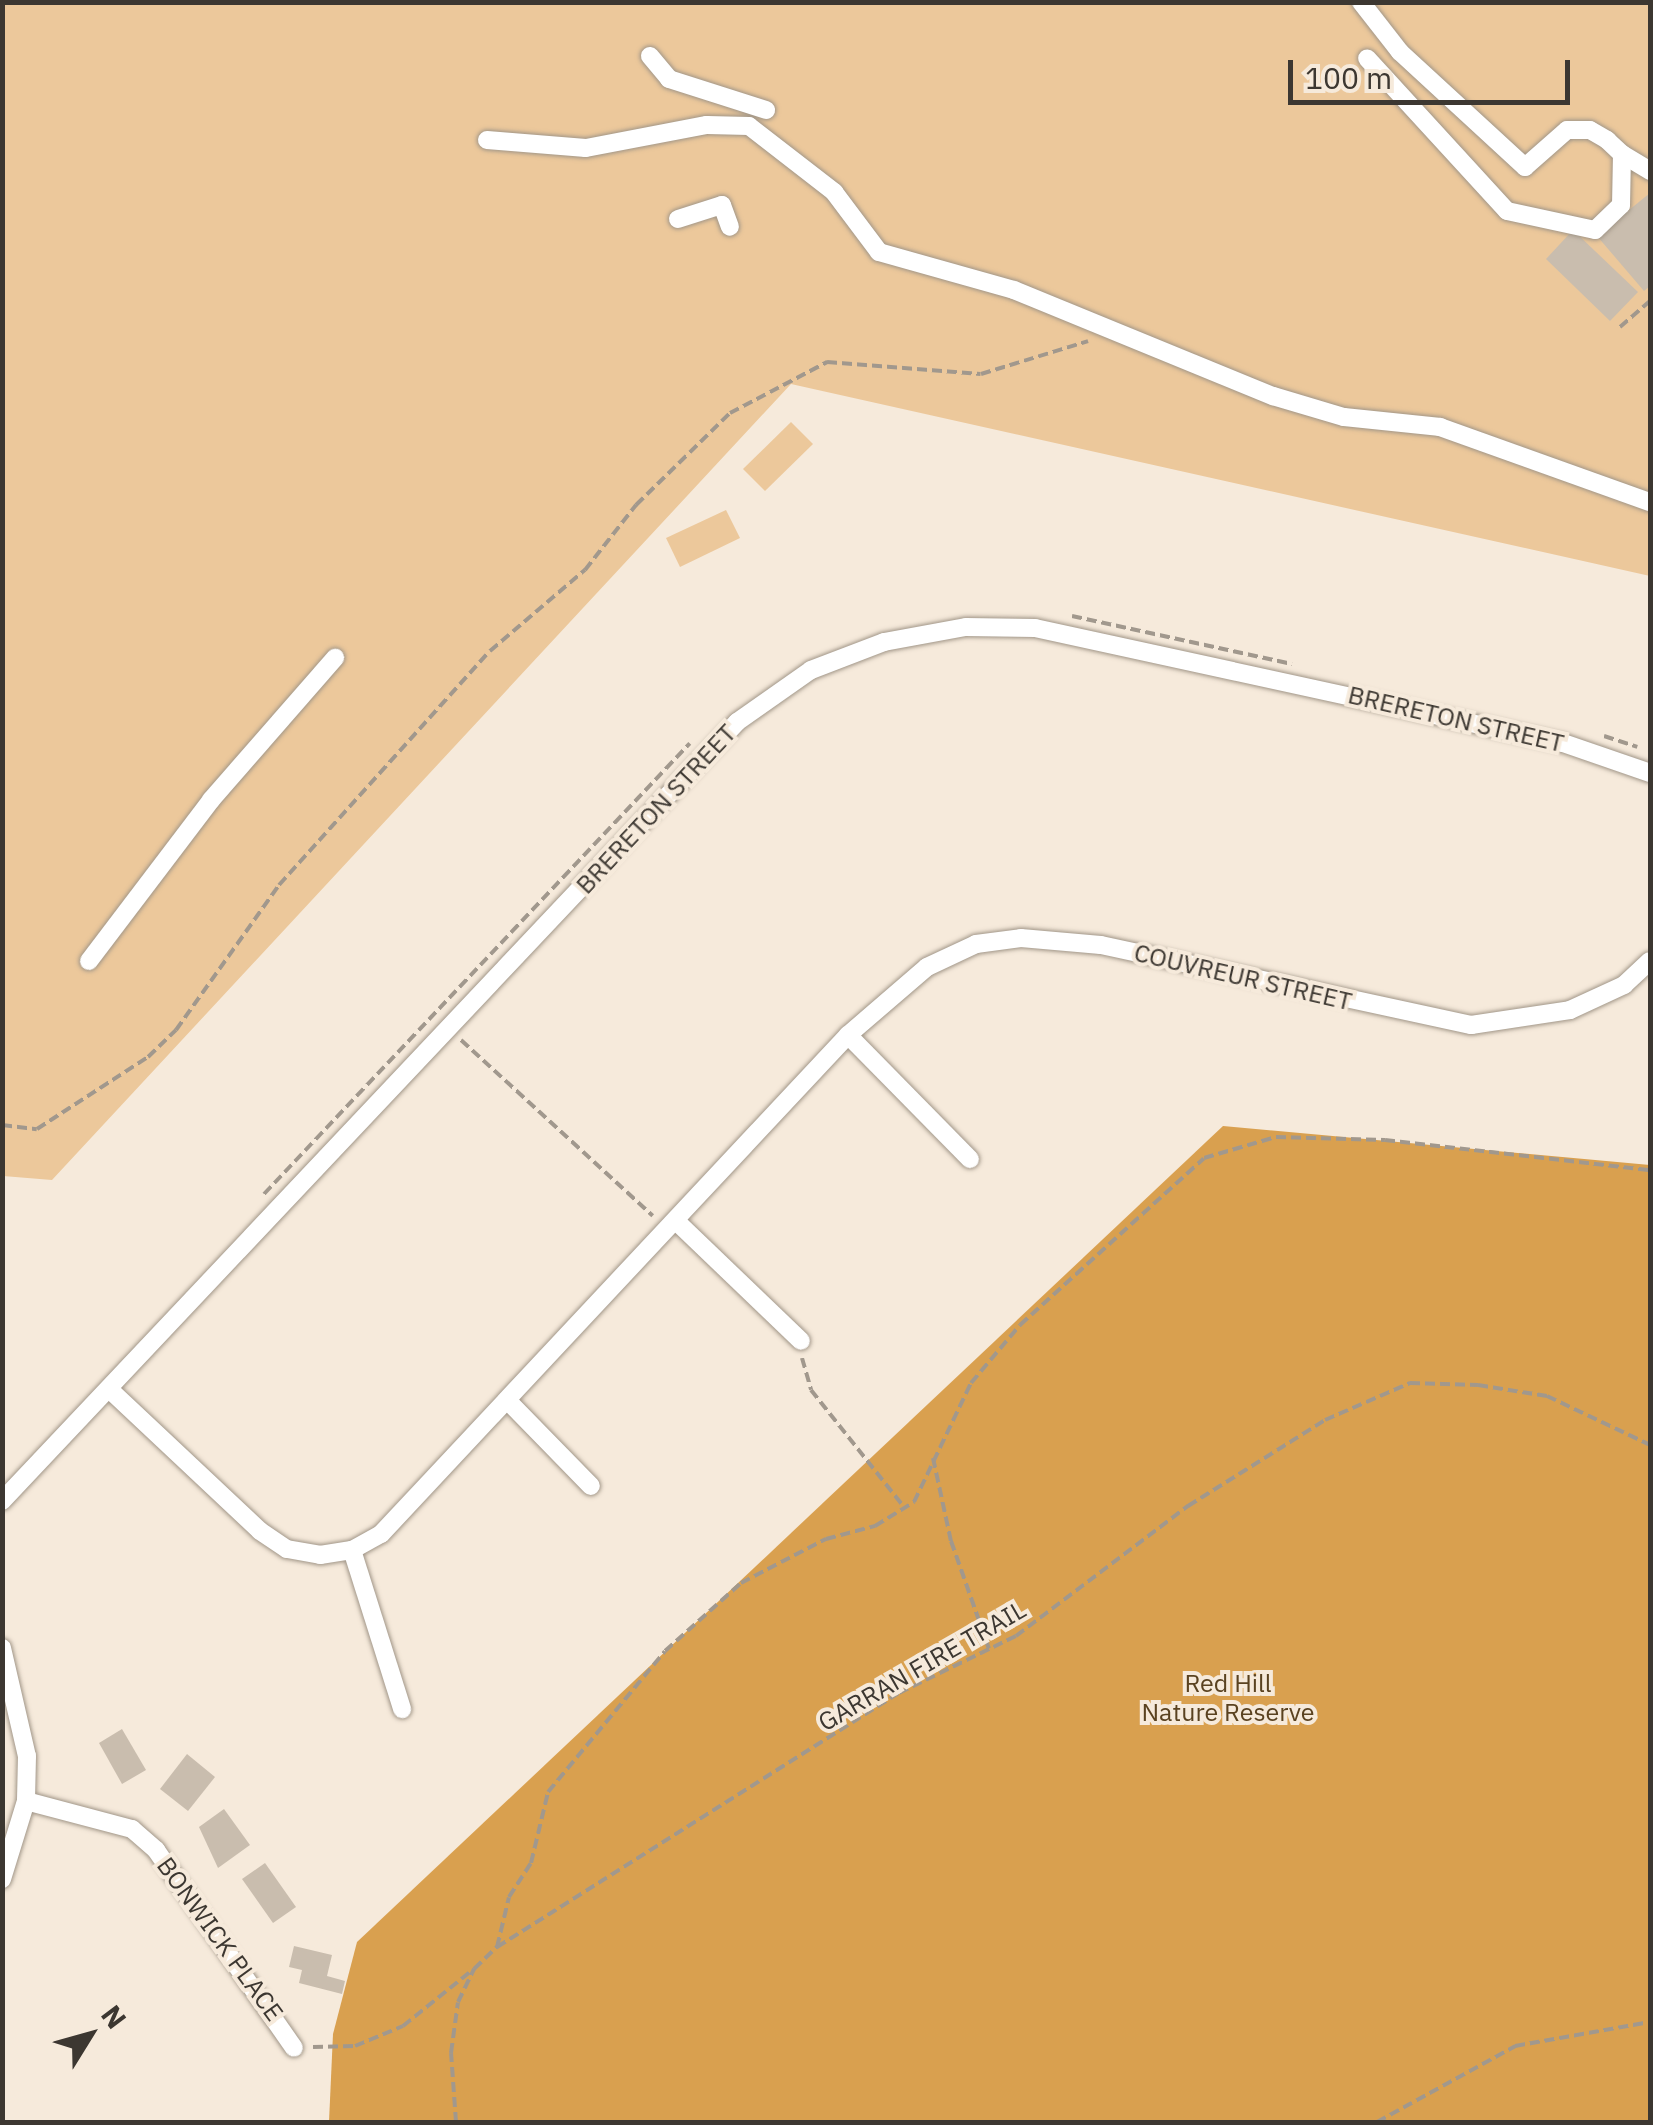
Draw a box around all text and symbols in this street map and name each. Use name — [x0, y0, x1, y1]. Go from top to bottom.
scale bar — [1293, 40, 1576, 102]
text: 100 m — [1305, 58, 1392, 97]
street label: BRERETON STREET — [1345, 680, 1567, 758]
street label: BRERETON STREET — [570, 718, 742, 900]
street label: COUVREUR STREET — [1131, 937, 1355, 1017]
street label: GARRAN FIRE TRAIL — [813, 1594, 1031, 1738]
park label: Red Hill Nature Reserve — [1141, 1669, 1315, 1728]
street label: BONWICK PLACE — [151, 1851, 289, 2027]
north arrow — [40, 1985, 140, 2085]
text: N — [93, 1997, 135, 2036]

